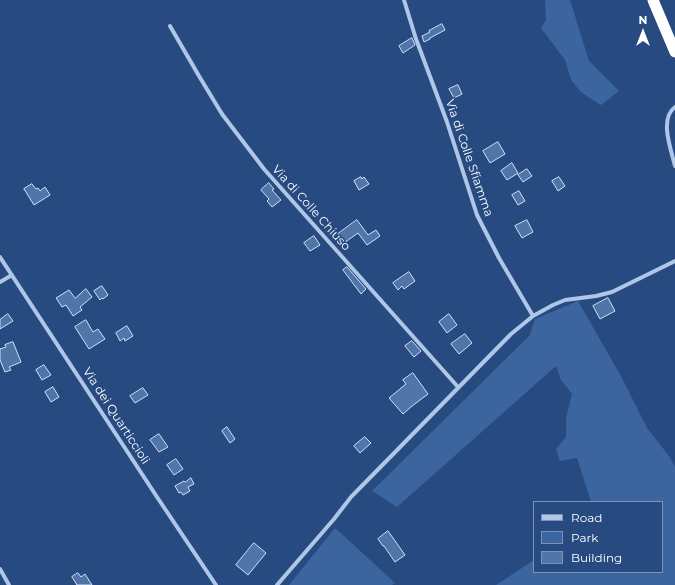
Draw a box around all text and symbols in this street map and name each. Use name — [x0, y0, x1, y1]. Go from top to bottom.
north arrow — [623, 12, 663, 52]
text: N — [639, 13, 647, 27]
street label: Via di Colle Sfiamma — [442, 97, 496, 219]
street label: Via di Colle Chiuso — [269, 162, 353, 254]
street label: Via dei Quarticcioli — [79, 365, 153, 467]
legend — [533, 501, 663, 573]
text: Road — [571, 510, 602, 525]
text: Park — [571, 530, 598, 545]
text: Building — [571, 550, 622, 565]

